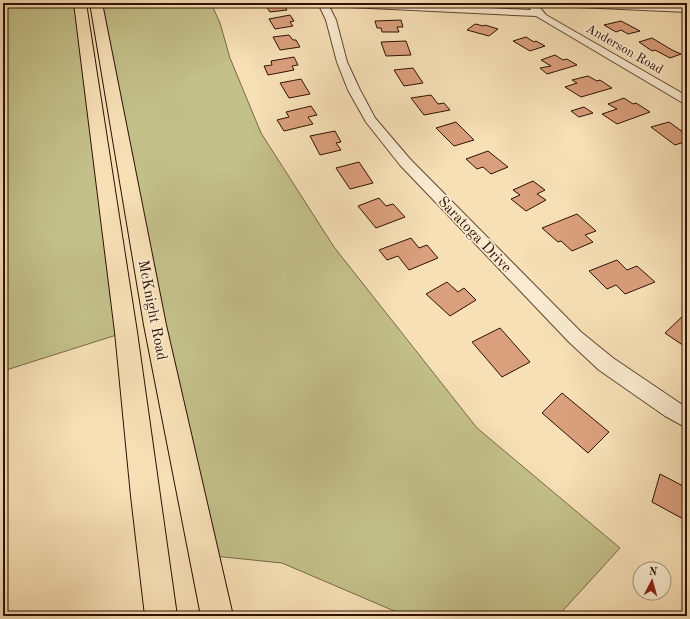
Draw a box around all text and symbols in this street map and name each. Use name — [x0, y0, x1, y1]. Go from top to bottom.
street label: Anderson Road — [583, 22, 665, 77]
street label: Saratoga Drive — [434, 194, 514, 276]
street label: McKnight Road — [134, 259, 169, 362]
north arrow — [632, 561, 672, 601]
text: N — [648, 567, 658, 579]

